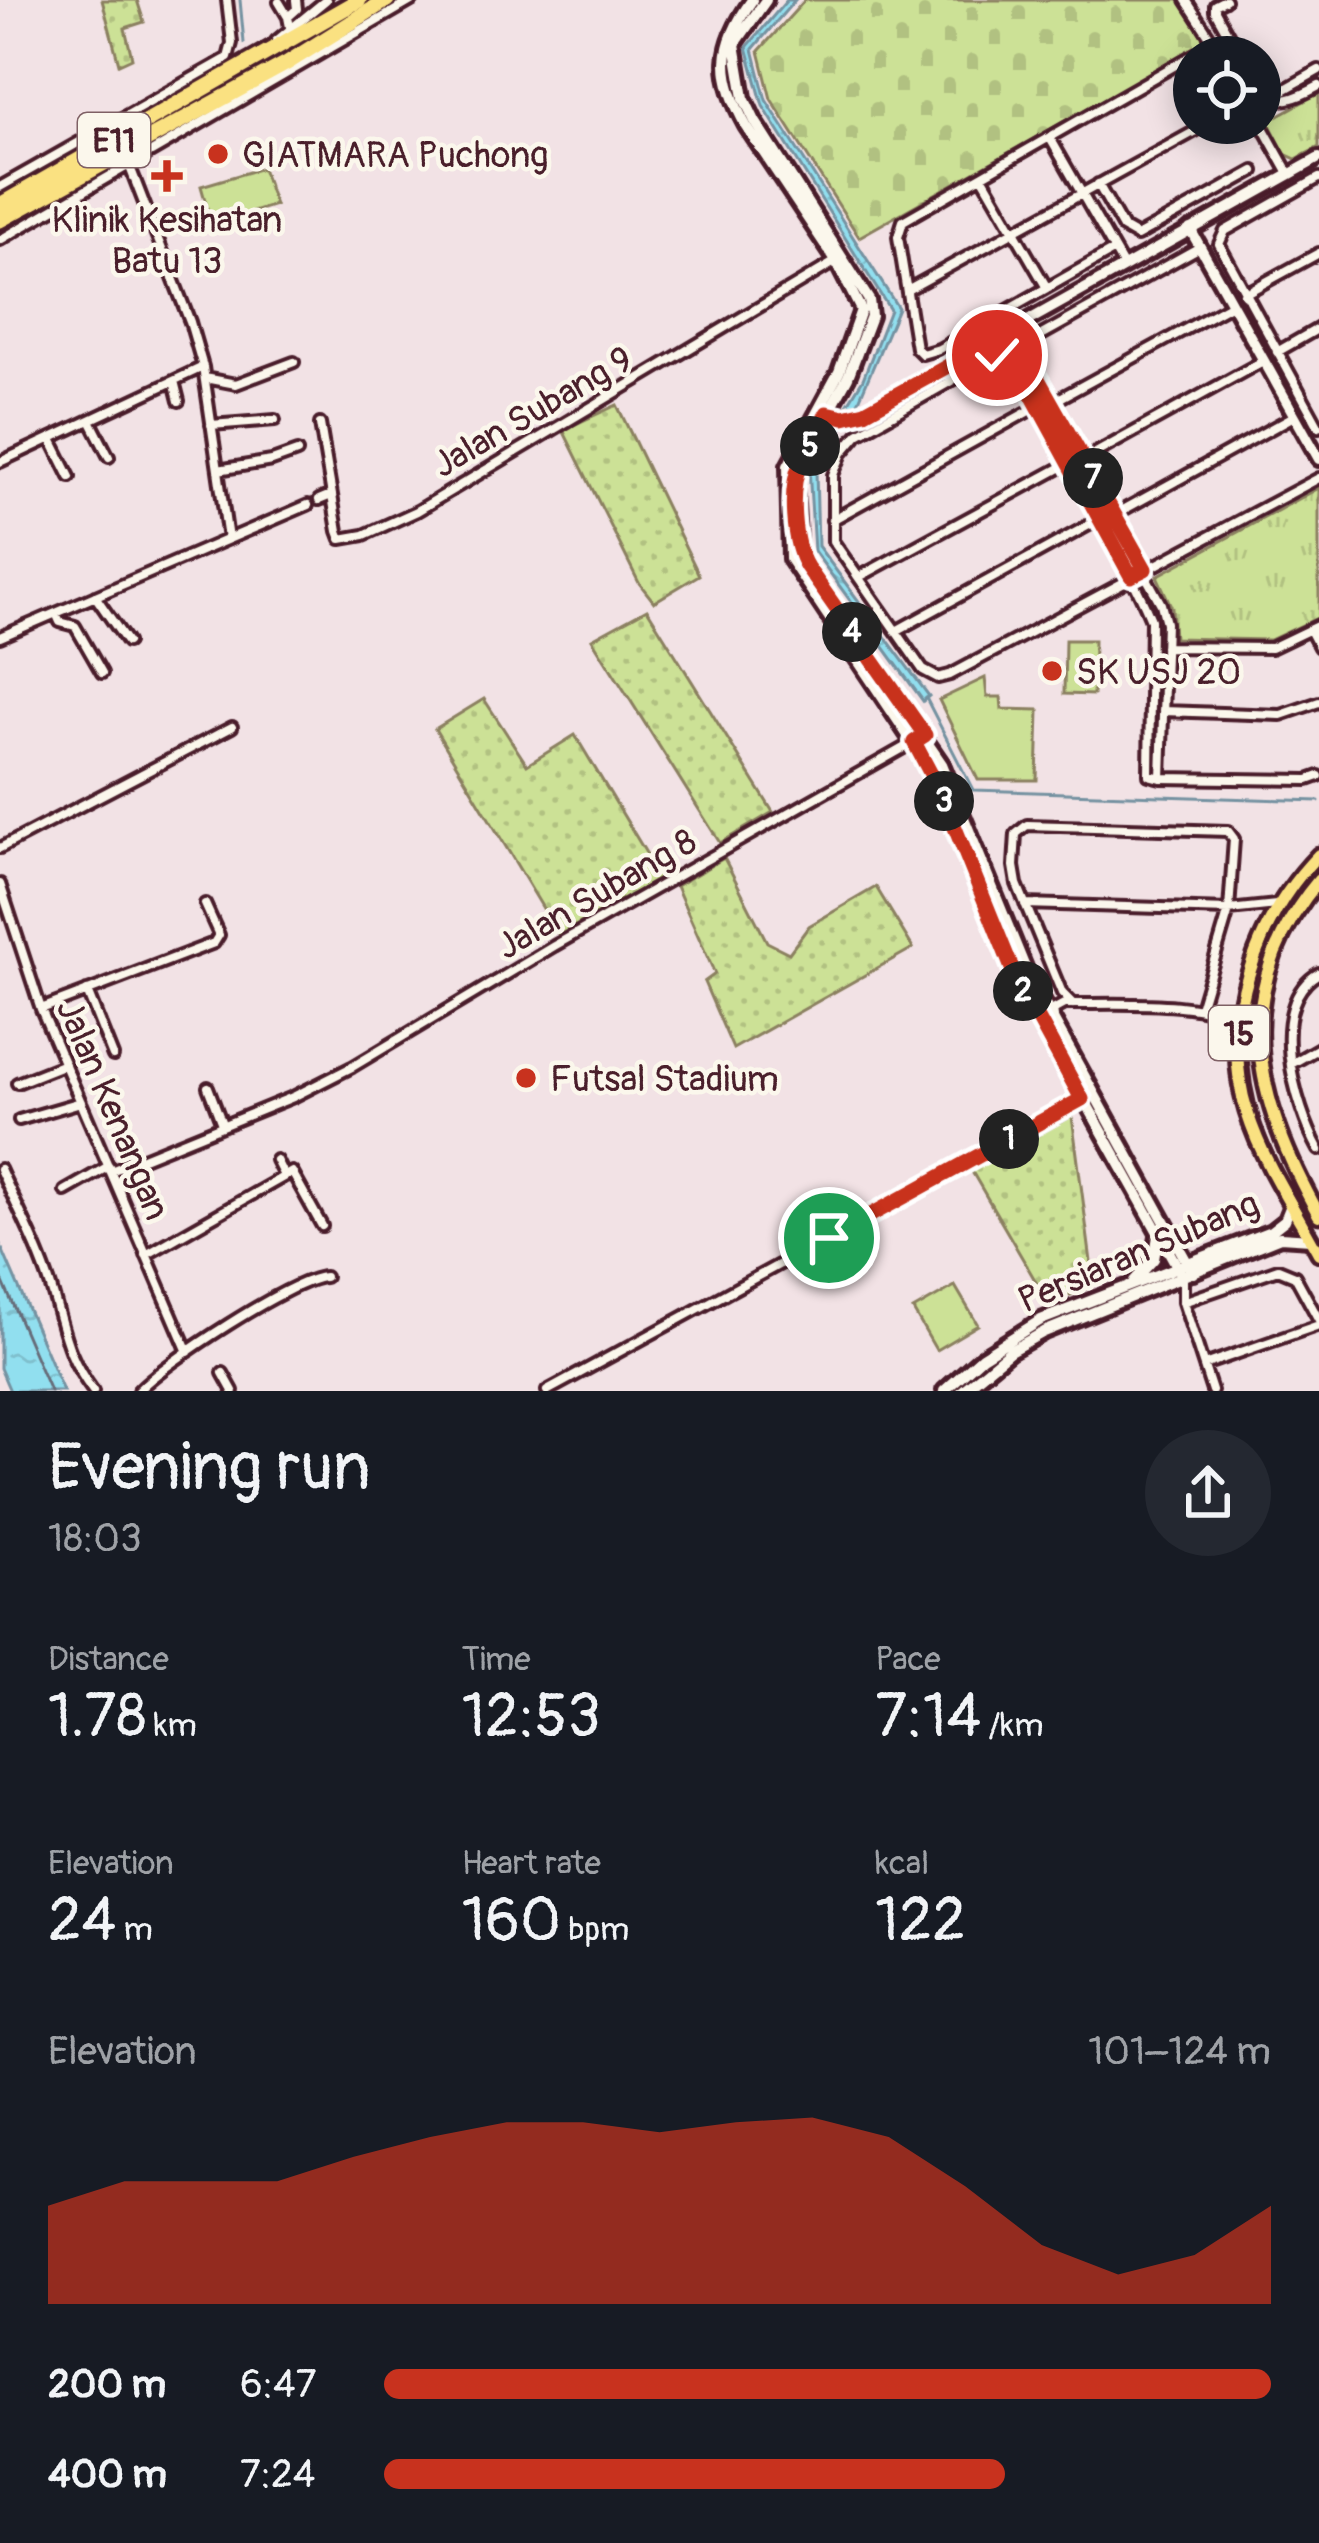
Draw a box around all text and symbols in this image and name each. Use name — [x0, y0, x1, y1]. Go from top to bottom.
map controls — [1173, 36, 1281, 144]
button: locate — [1173, 36, 1281, 144]
road number: E11 — [78, 113, 150, 167]
place label: GIATMARA Puchong — [242, 133, 548, 178]
marker: GIATMARA Puchong — [205, 141, 231, 167]
marker: Klinik Kesihatan Batu 13 — [151, 160, 183, 192]
place label: Klinik Kesihatan Batu 13 — [52, 198, 282, 284]
pin — [946, 304, 1048, 406]
icon: check — [964, 322, 1030, 388]
street label: Jalan Subang 9 — [425, 337, 641, 488]
pin: 5 — [780, 416, 840, 476]
text: 5 — [801, 425, 819, 466]
pin: 7 — [1063, 448, 1123, 508]
text: 7 — [1084, 457, 1102, 498]
pin: 4 — [822, 602, 882, 662]
text: 4 — [842, 611, 862, 652]
place label: SK USJ 20 — [1076, 650, 1241, 695]
marker: SK USJ 20 — [1039, 658, 1065, 684]
pin: 3 — [914, 771, 974, 831]
text: 3 — [935, 780, 953, 821]
street label: Jalan Subang 8 — [489, 819, 705, 970]
pin: 2 — [993, 961, 1053, 1021]
text: 2 — [1014, 970, 1032, 1011]
street label: Jalan Kenangan — [46, 992, 179, 1227]
road number: 15 — [1209, 1006, 1269, 1060]
place label: Futsal Stadium — [550, 1057, 779, 1102]
marker: Futsal Stadium — [513, 1065, 539, 1091]
pin: 1 — [979, 1109, 1039, 1169]
text: 1 — [1003, 1118, 1015, 1159]
street label: Persiaran Subang — [1011, 1181, 1266, 1323]
pin — [778, 1187, 880, 1289]
icon: arrive — [796, 1205, 862, 1271]
text: Evening run — [48, 1427, 371, 1510]
button: share — [1145, 1430, 1271, 1556]
text: 18:03 — [48, 1514, 142, 1563]
text: Distance — [48, 1639, 169, 1680]
text: Time — [462, 1639, 531, 1680]
text: Pace — [875, 1639, 941, 1680]
text: 1.78 — [48, 1680, 147, 1755]
text: 12:53 — [462, 1680, 601, 1755]
text: 7:14 — [875, 1680, 981, 1755]
text: km — [147, 1705, 197, 1746]
text: /km — [981, 1705, 1043, 1746]
text: Elevation — [48, 1843, 174, 1884]
text: Heart rate — [462, 1843, 601, 1884]
text: kcal — [875, 1843, 929, 1884]
text: 24 — [48, 1884, 116, 1959]
text: 160 — [462, 1884, 561, 1959]
text: 122 — [875, 1884, 966, 1959]
text: m — [116, 1909, 153, 1950]
text: bpm — [561, 1909, 629, 1950]
text: Elevation — [48, 2027, 197, 2076]
text: 101–124 m — [1088, 2027, 1271, 2076]
text: 200 m — [48, 2360, 166, 2409]
text: 6:47 — [240, 2360, 316, 2409]
text: 400 m — [48, 2450, 167, 2499]
text: 7:24 — [240, 2450, 315, 2499]

